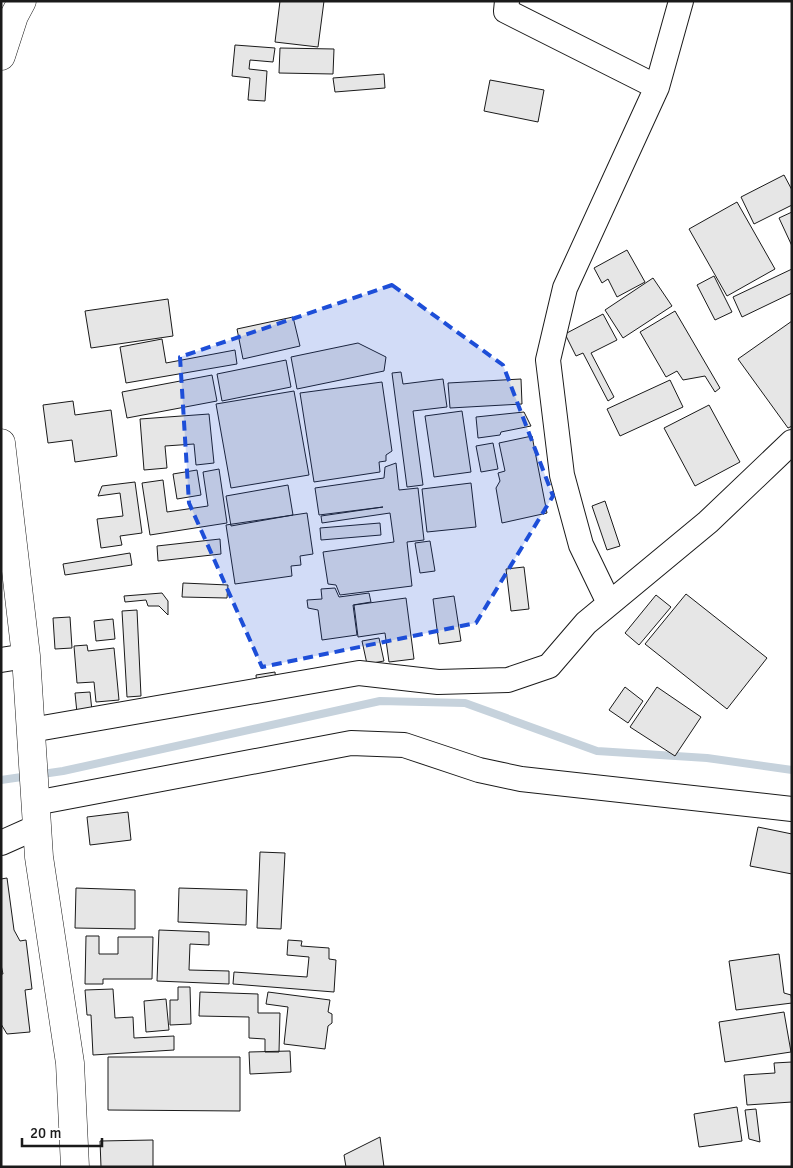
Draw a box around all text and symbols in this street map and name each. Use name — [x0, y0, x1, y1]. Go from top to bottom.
scale bar — [22, 1116, 102, 1148]
text: 20 m — [30, 1124, 61, 1142]

